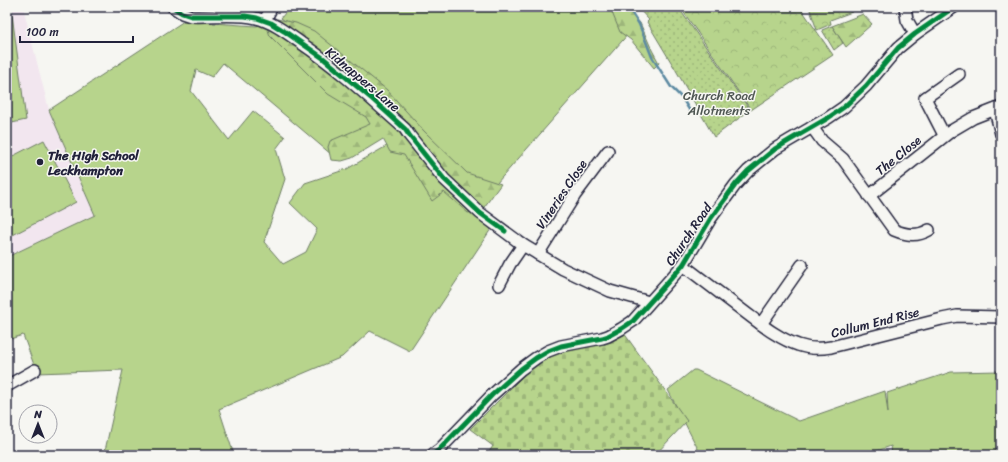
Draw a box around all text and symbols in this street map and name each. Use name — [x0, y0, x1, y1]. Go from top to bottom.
scale bar — [20, 18, 133, 44]
text: 100 m — [26, 21, 59, 43]
street label: Kidnappers Lane — [320, 41, 406, 118]
park label: Church Road Allotments — [683, 84, 756, 122]
street label: The Close — [870, 129, 927, 181]
place label: The High School Leckhampton — [48, 144, 140, 182]
street label: Vineries Close — [530, 155, 593, 234]
marker: The High School Leckhampton — [35, 157, 45, 167]
street label: Church Road — [659, 197, 719, 270]
street label: Collum End Rise — [828, 300, 922, 345]
north arrow — [18, 404, 58, 444]
text: N — [33, 405, 42, 424]

